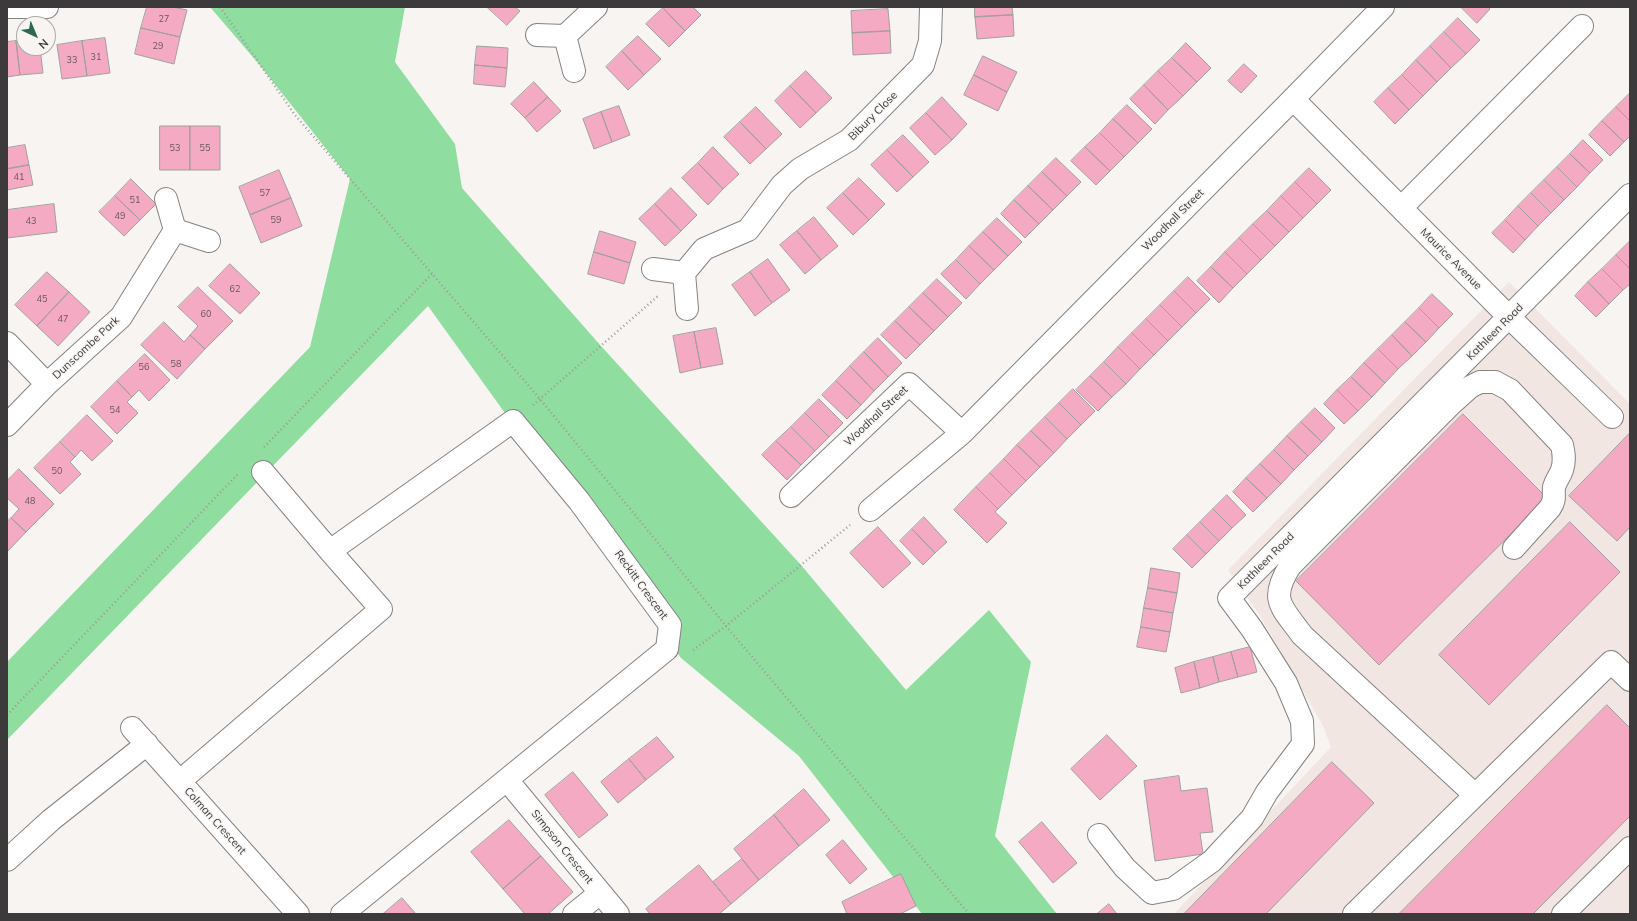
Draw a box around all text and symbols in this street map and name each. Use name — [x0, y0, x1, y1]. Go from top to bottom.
house number: 27 — [159, 14, 169, 24]
north arrow — [16, 16, 56, 56]
text: N — [36, 36, 51, 52]
house number: 29 — [153, 41, 163, 51]
house number: 31 — [91, 52, 101, 62]
house number: 33 — [67, 55, 77, 65]
street label: Bibury Close — [846, 89, 900, 143]
house number: 53 — [170, 143, 180, 153]
house number: 55 — [200, 143, 210, 153]
house number: 41 — [14, 172, 24, 182]
street label: Woodhall Street — [1139, 186, 1207, 254]
house number: 57 — [260, 188, 270, 198]
house number: 51 — [130, 195, 140, 205]
house number: 49 — [115, 211, 125, 221]
house number: 59 — [271, 215, 281, 225]
house number: 43 — [26, 216, 36, 226]
street label: Maurice Avenue — [1418, 226, 1484, 292]
house number: 62 — [230, 284, 240, 294]
house number: 45 — [37, 294, 47, 304]
street label: Kathleen Road — [1464, 301, 1526, 363]
house number: 60 — [201, 309, 211, 319]
street label: Dunscombe Park — [50, 314, 122, 382]
house number: 47 — [58, 314, 68, 324]
house number: 58 — [171, 359, 181, 369]
house number: 56 — [139, 362, 149, 372]
street label: Woodhall Street — [841, 383, 911, 449]
house number: 54 — [110, 405, 120, 415]
house number: 50 — [52, 466, 62, 476]
house number: 48 — [25, 496, 35, 506]
street label: Kathleen Road — [1235, 530, 1297, 592]
street label: Reckitt Crescent — [612, 548, 670, 622]
street label: Colman Crescent — [181, 785, 249, 857]
street label: Simpson Crescent — [528, 807, 596, 887]

